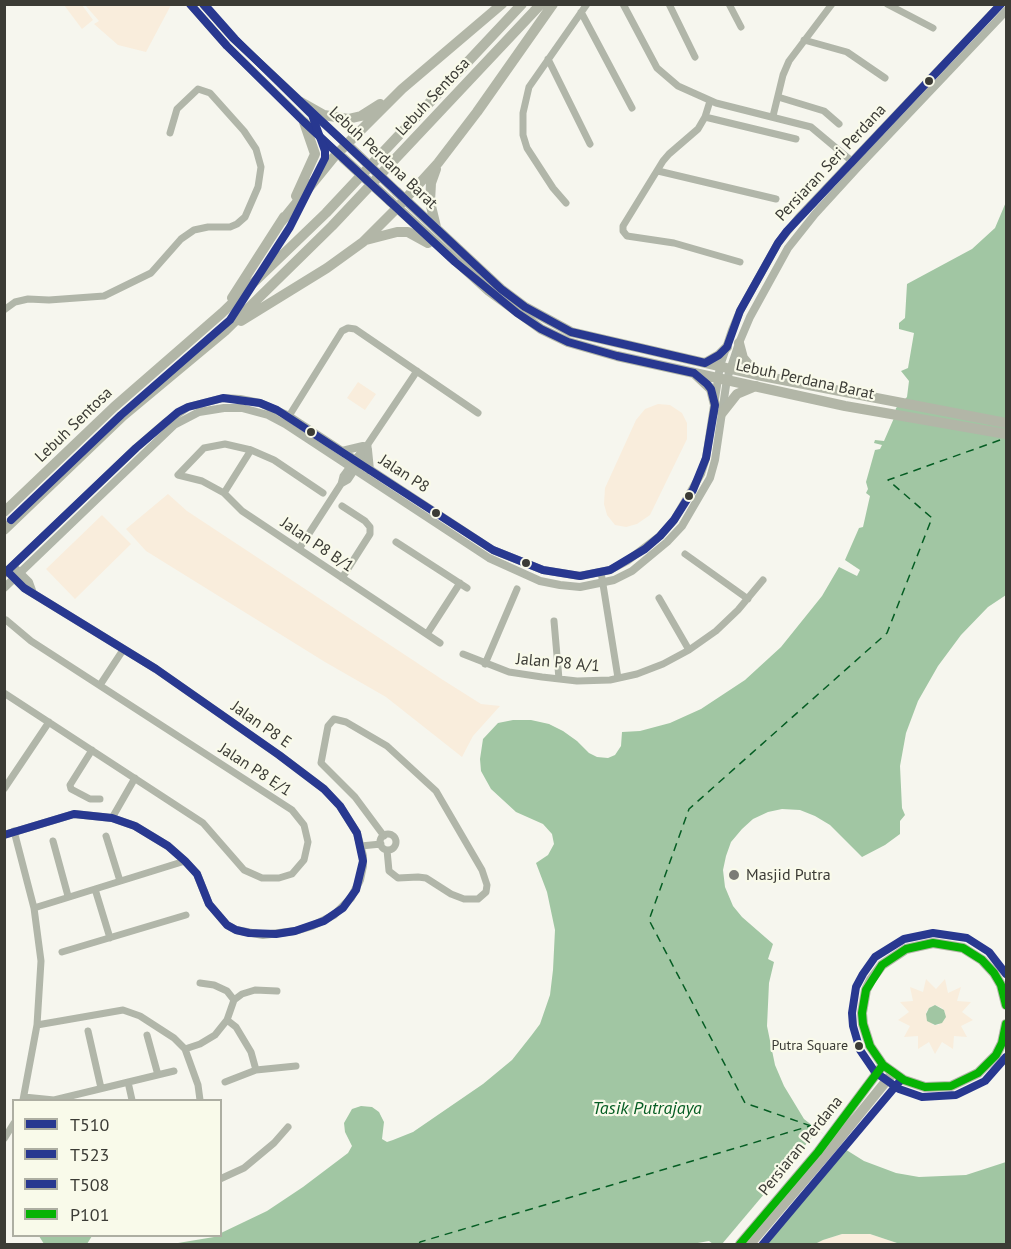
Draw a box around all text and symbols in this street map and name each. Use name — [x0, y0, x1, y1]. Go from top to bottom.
street label: Lebuh Sentosa — [392, 54, 474, 140]
unlabelled marker — [923, 75, 935, 87]
street label: Persiaran Seri Perdana — [772, 100, 890, 226]
street label: Lebuh Perdana Barat — [325, 103, 441, 213]
street label: Lebuh Perdana Barat — [734, 356, 876, 404]
street label: Lebuh Sentosa — [32, 383, 116, 467]
unlabelled marker — [305, 426, 317, 438]
street label: Jalan P8 — [375, 451, 433, 497]
unlabelled marker — [683, 490, 695, 502]
unlabelled marker — [430, 507, 442, 519]
street label: Jalan P8 B/1 — [277, 514, 357, 576]
unlabelled marker — [520, 557, 532, 569]
street label: Jalan P8 A/1 — [515, 650, 601, 676]
street label: Jalan P8 E — [227, 697, 295, 753]
street label: Jalan P8 E/1 — [215, 739, 295, 801]
place label: Masjid Putra — [746, 865, 831, 885]
marker: Masjid Putra — [727, 868, 741, 882]
place label: Putra Square — [772, 1038, 848, 1054]
marker: Putra Square — [853, 1040, 865, 1052]
street label: Persiaran Perdana — [755, 1092, 847, 1200]
water label: Tasik Putrajaya — [592, 1098, 702, 1120]
legend — [12, 1099, 222, 1237]
text: T510 — [70, 1113, 109, 1136]
text: T523 — [70, 1143, 109, 1166]
text: T508 — [70, 1173, 109, 1196]
text: P101 — [70, 1203, 110, 1226]

